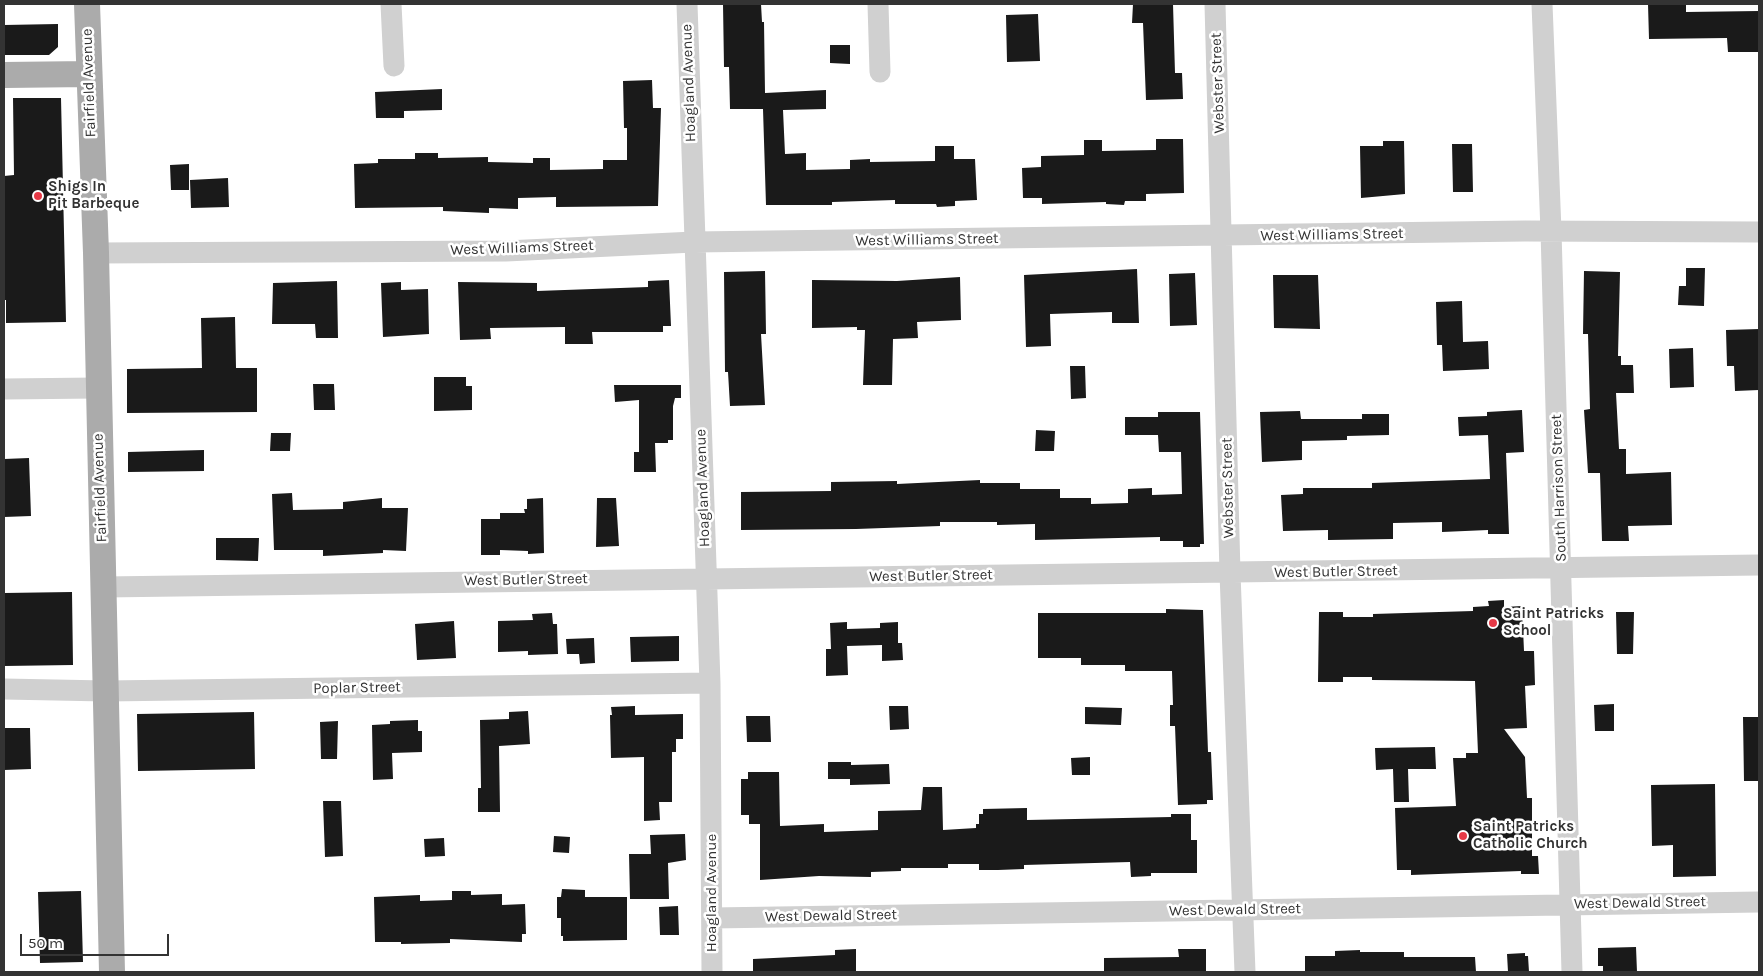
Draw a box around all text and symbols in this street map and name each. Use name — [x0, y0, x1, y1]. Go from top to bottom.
street label: Hoagland Avenue — [678, 24, 700, 142]
street label: Fairfield Avenue — [78, 28, 100, 138]
street label: Webster Street — [1207, 32, 1229, 134]
place label: Shigs In Pit Barbeque — [48, 178, 139, 213]
marker: Shigs In Pit Barbeque — [32, 190, 44, 202]
street label: West Williams Street — [1260, 225, 1404, 245]
street label: West Williams Street — [855, 230, 999, 250]
street label: West Williams Street — [450, 237, 594, 259]
street label: South Harrison Street — [1547, 414, 1571, 562]
street label: Hoagland Avenue — [692, 429, 714, 547]
street label: Fairfield Avenue — [89, 433, 111, 543]
street label: Webster Street — [1218, 437, 1238, 539]
street label: West Butler Street — [1274, 562, 1398, 582]
street label: West Butler Street — [869, 566, 993, 586]
street label: West Butler Street — [464, 570, 588, 590]
place label: Saint Patricks School — [1503, 605, 1604, 640]
marker: Saint Patricks School — [1487, 617, 1499, 629]
street label: Poplar Street — [313, 678, 401, 698]
place label: Saint Patricks Catholic Church — [1473, 818, 1588, 853]
marker: Saint Patricks Catholic Church — [1457, 830, 1469, 842]
street label: Hoagland Avenue — [703, 834, 721, 952]
street label: West Dewald Street — [1574, 893, 1706, 913]
street label: West Dewald Street — [1169, 900, 1301, 920]
street label: West Dewald Street — [765, 906, 897, 926]
scale bar — [22, 924, 171, 956]
text: 50 m — [28, 934, 63, 952]

